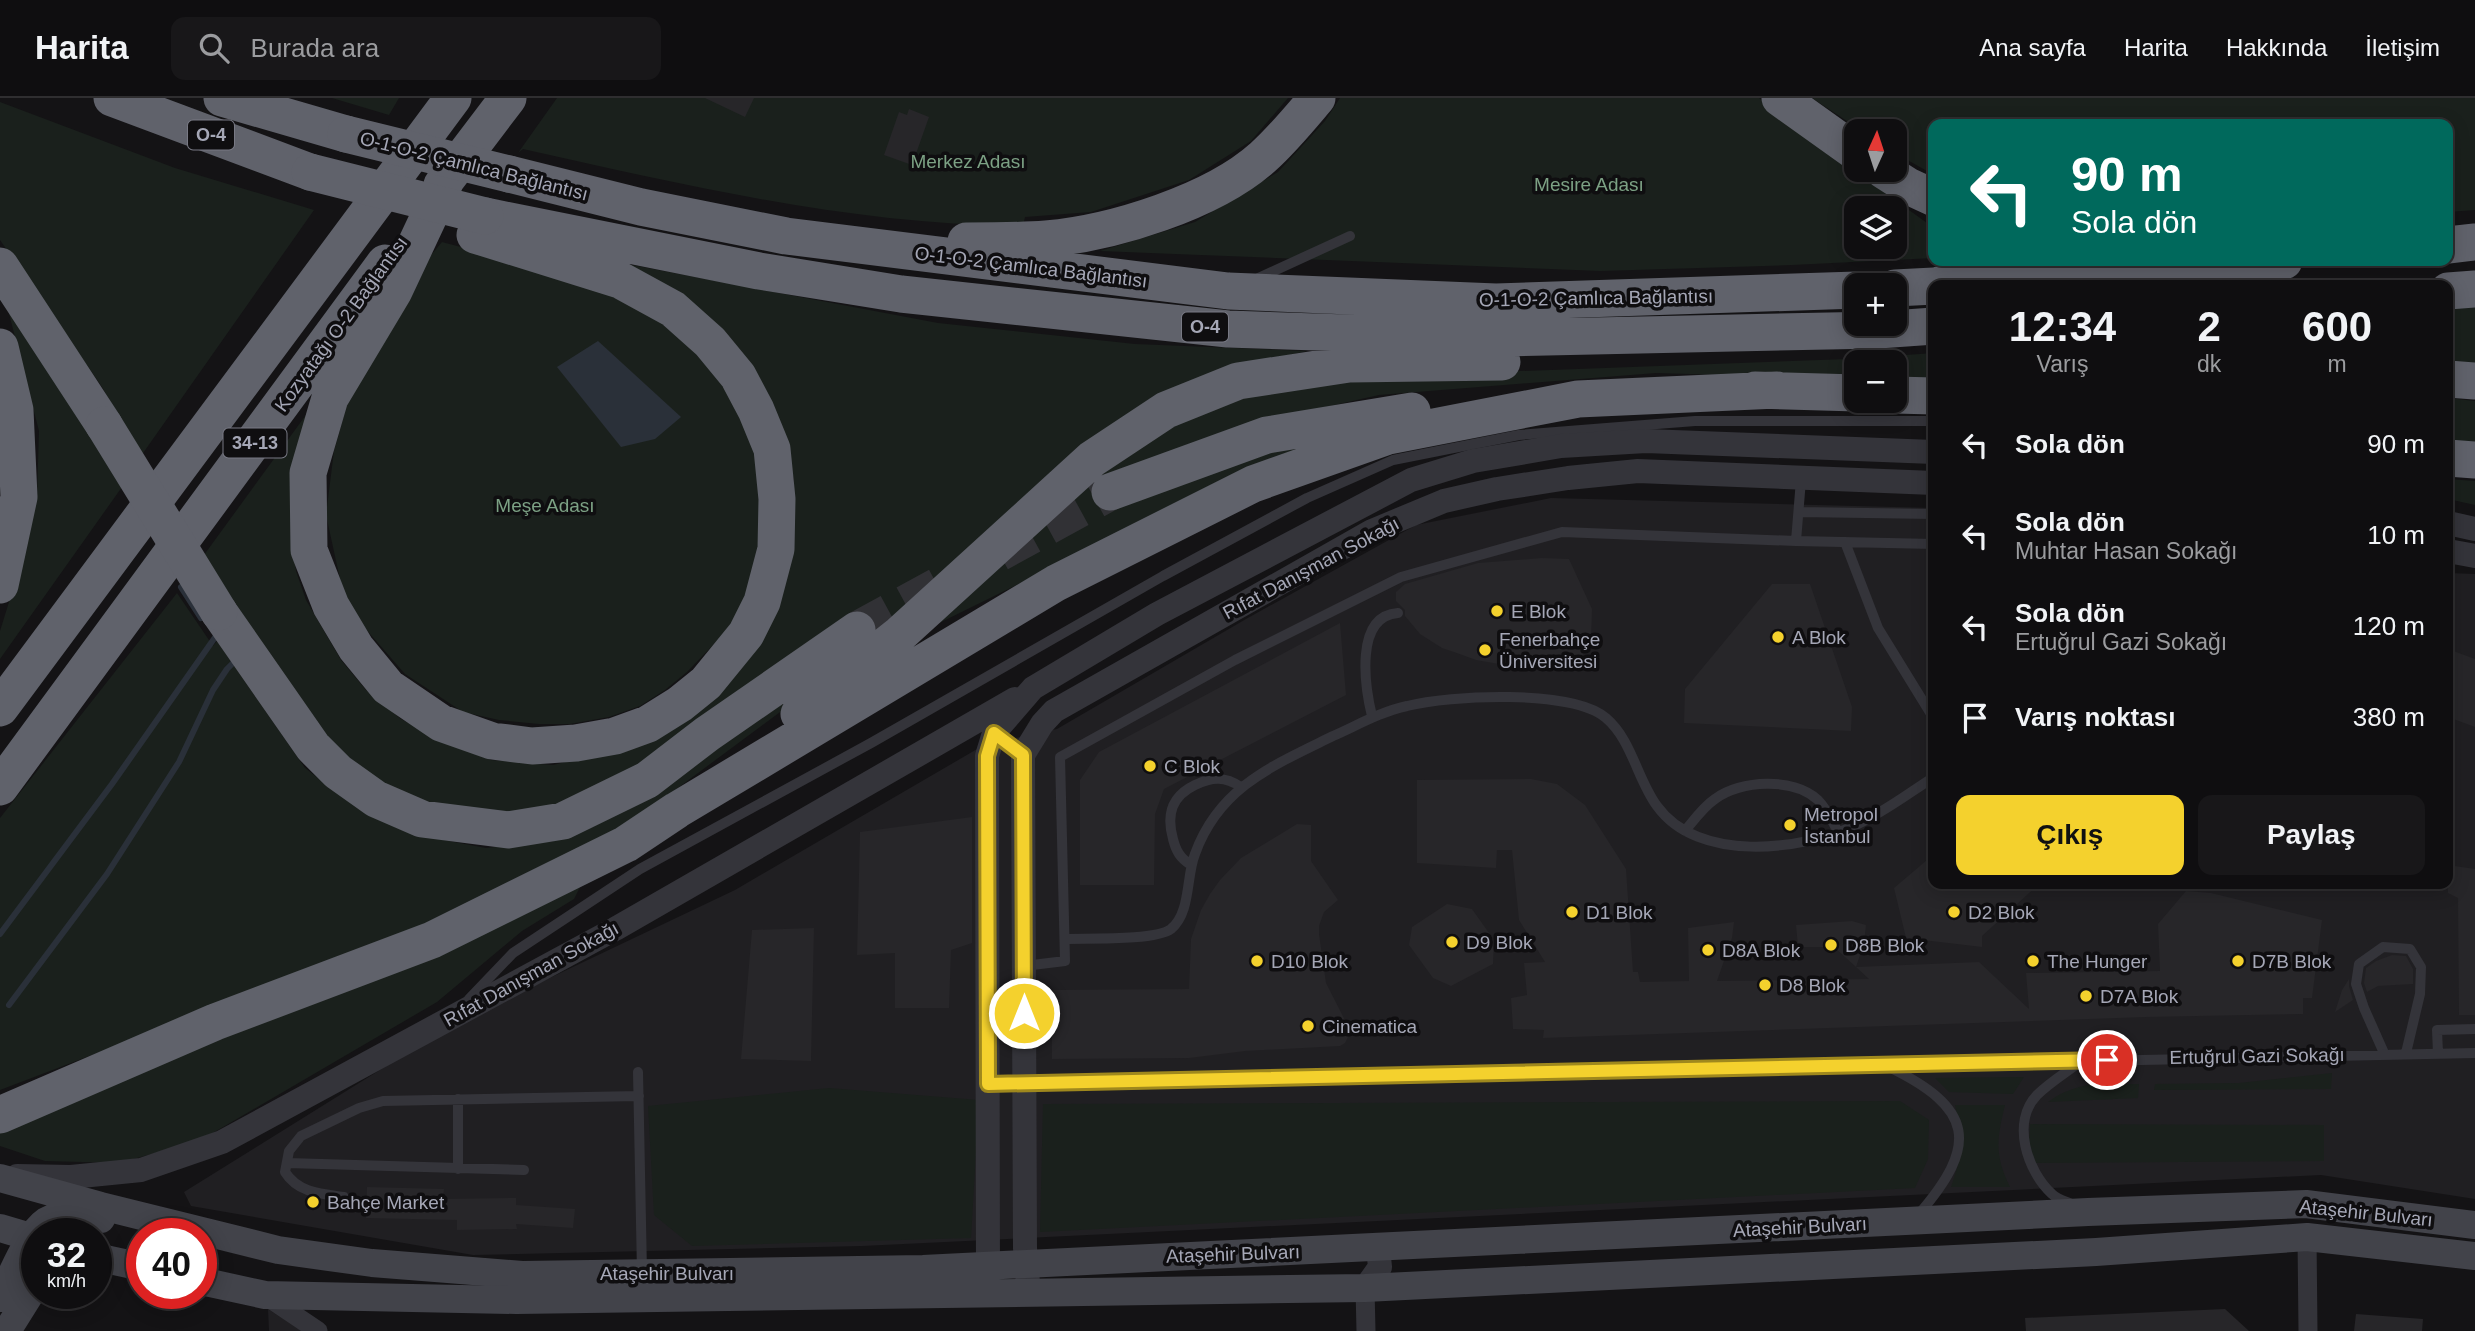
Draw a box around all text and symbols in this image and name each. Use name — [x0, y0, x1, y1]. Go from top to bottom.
search box — [171, 17, 661, 80]
text: Harita — [35, 29, 129, 66]
icon: search — [195, 29, 233, 67]
text: Burada ara — [251, 33, 379, 63]
text: Ana sayfa — [1979, 34, 2086, 61]
text: Harita — [2124, 34, 2188, 61]
text: Hakkında — [2226, 34, 2327, 61]
text: İletişim — [2365, 34, 2440, 61]
north arrow — [1844, 119, 1908, 182]
map controls — [1844, 119, 1907, 413]
road number: O-4 — [188, 120, 234, 150]
street label: O-1-O-2 Çamlıca Bağlantısı — [358, 127, 590, 205]
icon: left — [1956, 147, 2047, 238]
text: 90 m — [2071, 147, 2183, 201]
park label: Merkez Adası — [910, 151, 1026, 172]
park label: Mesire Adası — [1534, 174, 1644, 195]
button: layers — [1844, 196, 1907, 259]
text: Sola dön — [2071, 204, 2197, 240]
street label: Kozyatağı O-2 Bağlantısı — [270, 232, 412, 416]
street label: O-1-O-2 Çamlıca Bağlantısı — [913, 242, 1149, 292]
button: + — [1844, 273, 1907, 336]
street label: O-1-O-2 Çamlıca Bağlantısı — [1479, 285, 1713, 311]
text: 12:34 — [2009, 303, 2116, 350]
text: 2 — [2197, 303, 2221, 350]
text: 600 — [2302, 303, 2372, 350]
road number: O-4 — [1182, 312, 1228, 342]
button: − — [1844, 350, 1907, 413]
text: Varış — [2037, 351, 2089, 377]
text: dk — [2197, 351, 2221, 377]
text: m — [2328, 351, 2347, 377]
icon: left — [1956, 426, 1994, 464]
road number: 34-13 — [224, 428, 286, 458]
text: Sola dön — [2015, 429, 2125, 459]
text: 90 m — [2367, 429, 2425, 459]
park label: Meşe Adası — [495, 495, 595, 516]
text: Sola dön — [2015, 507, 2125, 537]
street label: Rıfat Danışman Sokağı — [1219, 513, 1403, 623]
icon: left — [1956, 517, 1994, 555]
text: 10 m — [2367, 520, 2425, 550]
text: Muhtar Hasan Sokağı — [2015, 538, 2237, 564]
text: Sola dön — [2015, 598, 2125, 628]
place label: E Blok — [1511, 601, 1566, 622]
marker: E Blok — [1489, 603, 1505, 619]
icon: left — [1956, 608, 1994, 646]
text: 120 m — [2353, 611, 2425, 641]
place label: A Blok — [1792, 627, 1846, 648]
place label: Fenerbahçe Üniversitesi — [1499, 629, 1600, 672]
marker: A Blok — [1770, 629, 1786, 645]
text: Ertuğrul Gazi Sokağı — [2015, 629, 2227, 655]
marker: Fenerbahçe Üniversitesi — [1477, 642, 1493, 658]
icon: arrive — [1956, 699, 1994, 737]
text: Varış noktası — [2015, 702, 2175, 732]
text: 380 m — [2353, 702, 2425, 732]
place label: C Blok — [1164, 756, 1220, 777]
marker: C Blok — [1142, 758, 1158, 774]
button: Çıkış — [1956, 795, 2184, 875]
button: Paylaş — [2198, 795, 2425, 875]
place label: Metropol İstanbul — [1804, 804, 1878, 847]
marker: Metropol İstanbul — [1782, 817, 1798, 833]
place label: D1 Blok — [1586, 902, 1653, 923]
place label: D2 Blok — [1968, 902, 2035, 923]
marker: D1 Blok — [1564, 904, 1580, 920]
marker: D2 Blok — [1946, 904, 1962, 920]
street label: Rıfat Danışman Sokağı — [440, 917, 622, 1031]
place label: D9 Blok — [1466, 932, 1533, 953]
marker: D9 Blok — [1444, 934, 1460, 950]
place label: D8B Blok — [1845, 935, 1925, 956]
marker: D8B Blok — [1823, 937, 1839, 953]
place label: D8A Blok — [1722, 940, 1801, 961]
marker: D8A Blok — [1700, 942, 1716, 958]
place label: D10 Blok — [1271, 951, 1349, 972]
place label: The Hunger — [2047, 951, 2148, 972]
place label: D7B Blok — [2252, 951, 2332, 972]
marker: D10 Blok — [1249, 953, 1265, 969]
marker: The Hunger — [2025, 953, 2041, 969]
marker: D7B Blok — [2230, 953, 2246, 969]
place label: D8 Blok — [1779, 975, 1846, 996]
position arrow — [987, 976, 1061, 1050]
marker: D8 Blok — [1757, 977, 1773, 993]
place label: D7A Blok — [2100, 986, 2179, 1007]
marker: D7A Blok — [2078, 988, 2094, 1004]
place label: Cinematica — [1322, 1016, 1417, 1037]
marker: Cinematica — [1300, 1018, 1316, 1034]
pin — [2077, 1030, 2137, 1090]
icon: arrive — [2088, 1041, 2126, 1079]
street label: Ertuğrul Gazi Sokağı — [2169, 1044, 2345, 1068]
place label: Bahçe Market — [327, 1192, 445, 1213]
marker: Bahçe Market — [305, 1194, 321, 1210]
street label: Ataşehir Bulvarı — [2298, 1196, 2434, 1230]
street label: Ataşehir Bulvarı — [1732, 1213, 1868, 1241]
speed limit sign: 40 — [126, 1218, 217, 1309]
text: 32 — [47, 1235, 86, 1274]
street label: Ataşehir Bulvarı — [1166, 1241, 1300, 1267]
street label: Ataşehir Bulvarı — [600, 1263, 734, 1284]
text: km/h — [47, 1271, 86, 1291]

